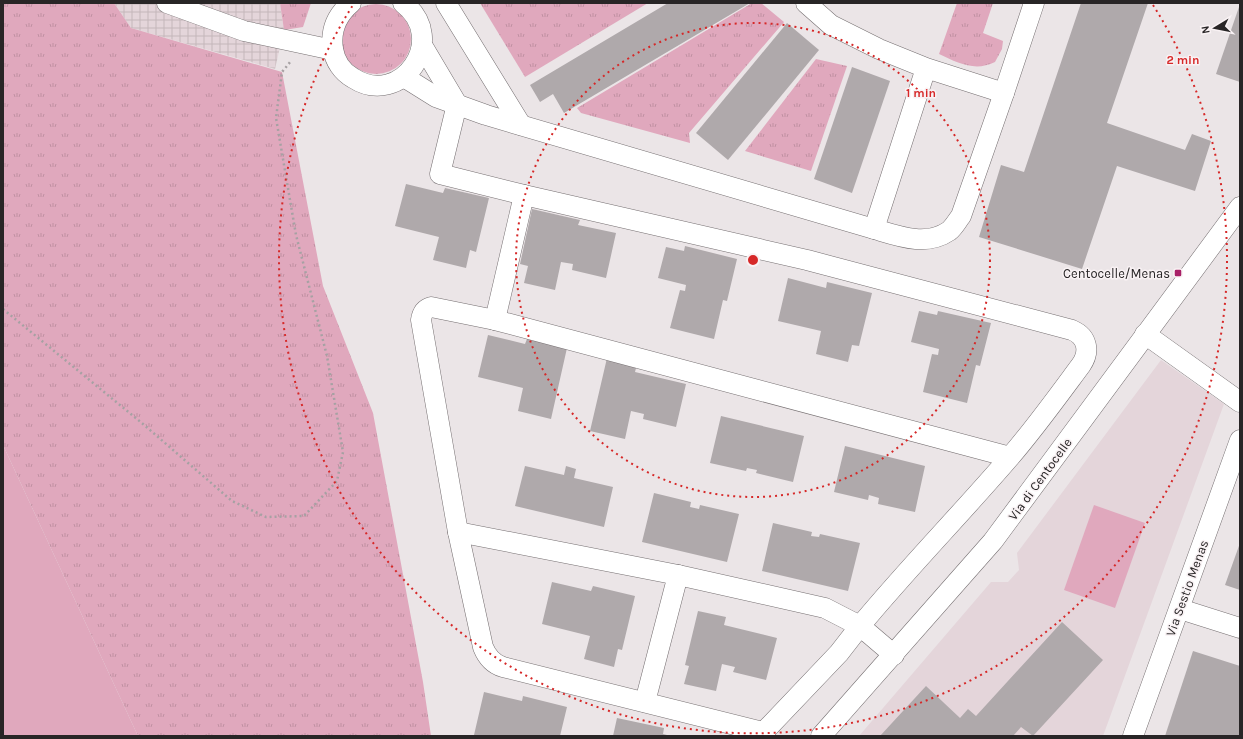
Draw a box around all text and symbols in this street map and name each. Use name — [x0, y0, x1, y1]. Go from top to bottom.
north arrow — [1195, 8, 1235, 48]
text: N — [1199, 25, 1213, 35]
text: 2 min — [1166, 53, 1200, 67]
text: 1 min — [906, 86, 936, 100]
centre of rings — [746, 253, 760, 267]
place label: Centocelle/Menas — [1063, 266, 1170, 281]
marker: Centocelle/Menas — [1173, 268, 1183, 278]
street label: Via di Centocelle — [1005, 435, 1075, 523]
street label: Via Sestio Menas — [1163, 538, 1211, 638]

